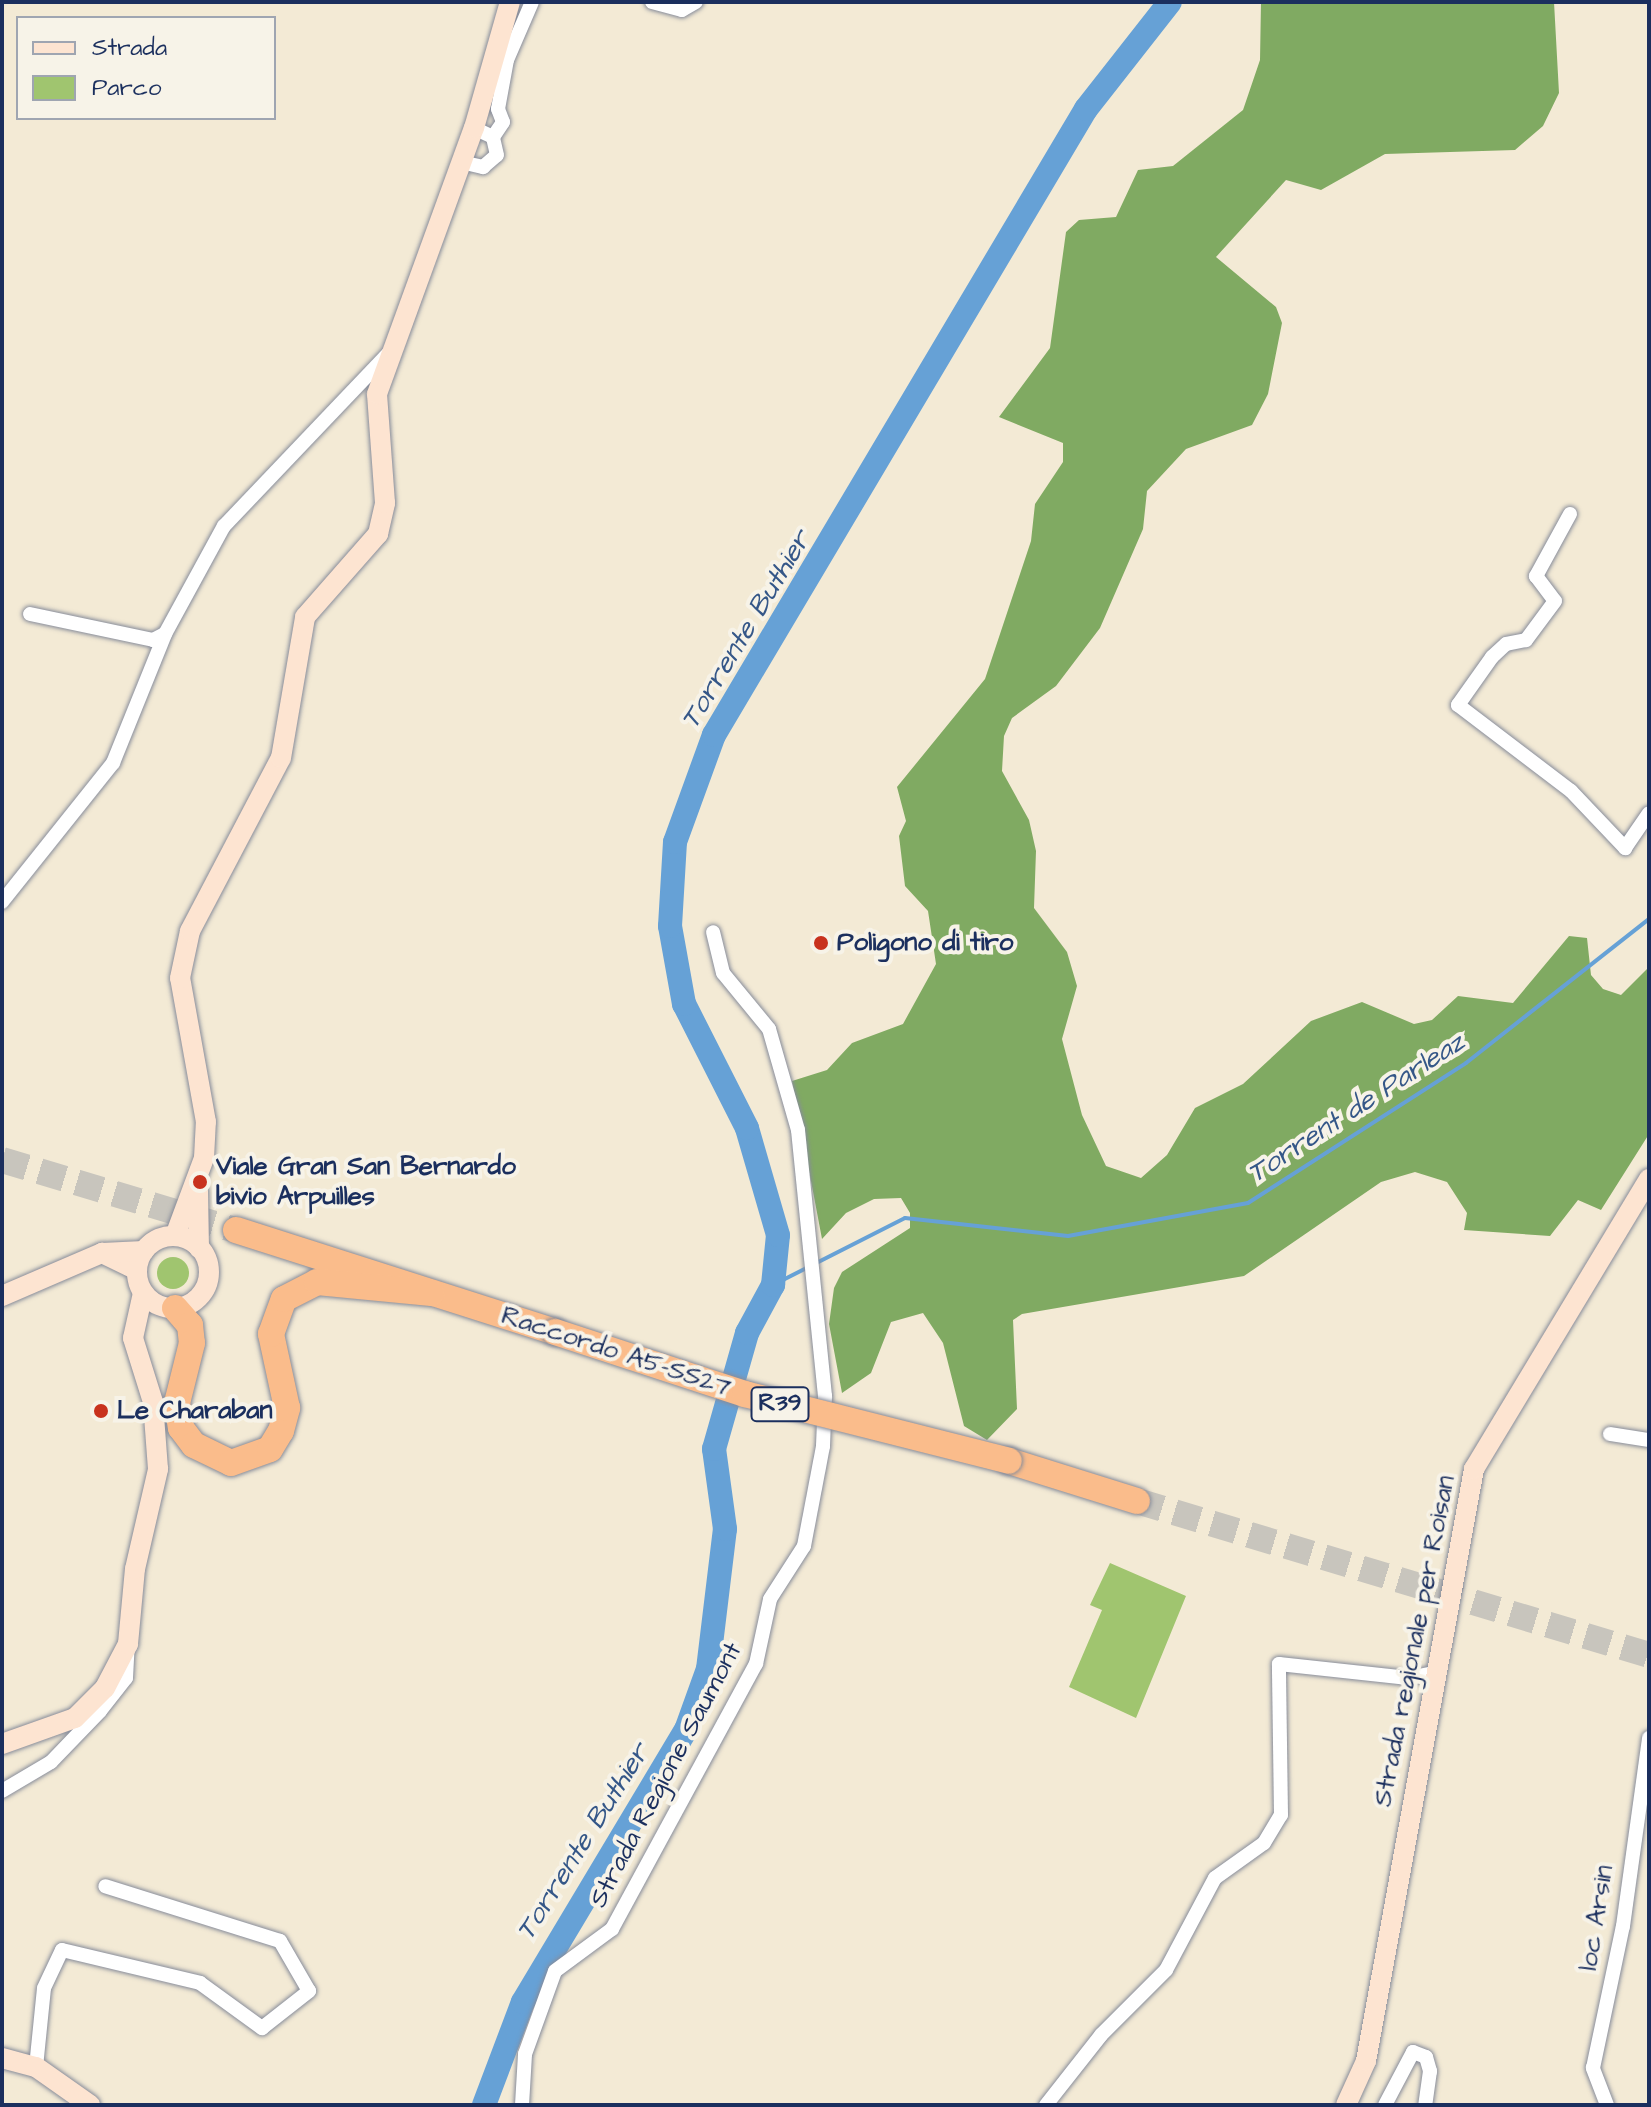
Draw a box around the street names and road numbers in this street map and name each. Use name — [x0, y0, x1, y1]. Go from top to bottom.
street label: Raccordo A5-SS27 — [497, 1300, 735, 1404]
road number: R39 — [750, 1384, 810, 1424]
street label: Strada regionale per Roisan — [1368, 1473, 1462, 1809]
street label: Strada Regione Saumont — [583, 1637, 749, 1913]
street label: loc Arsin — [1573, 1863, 1621, 1973]

